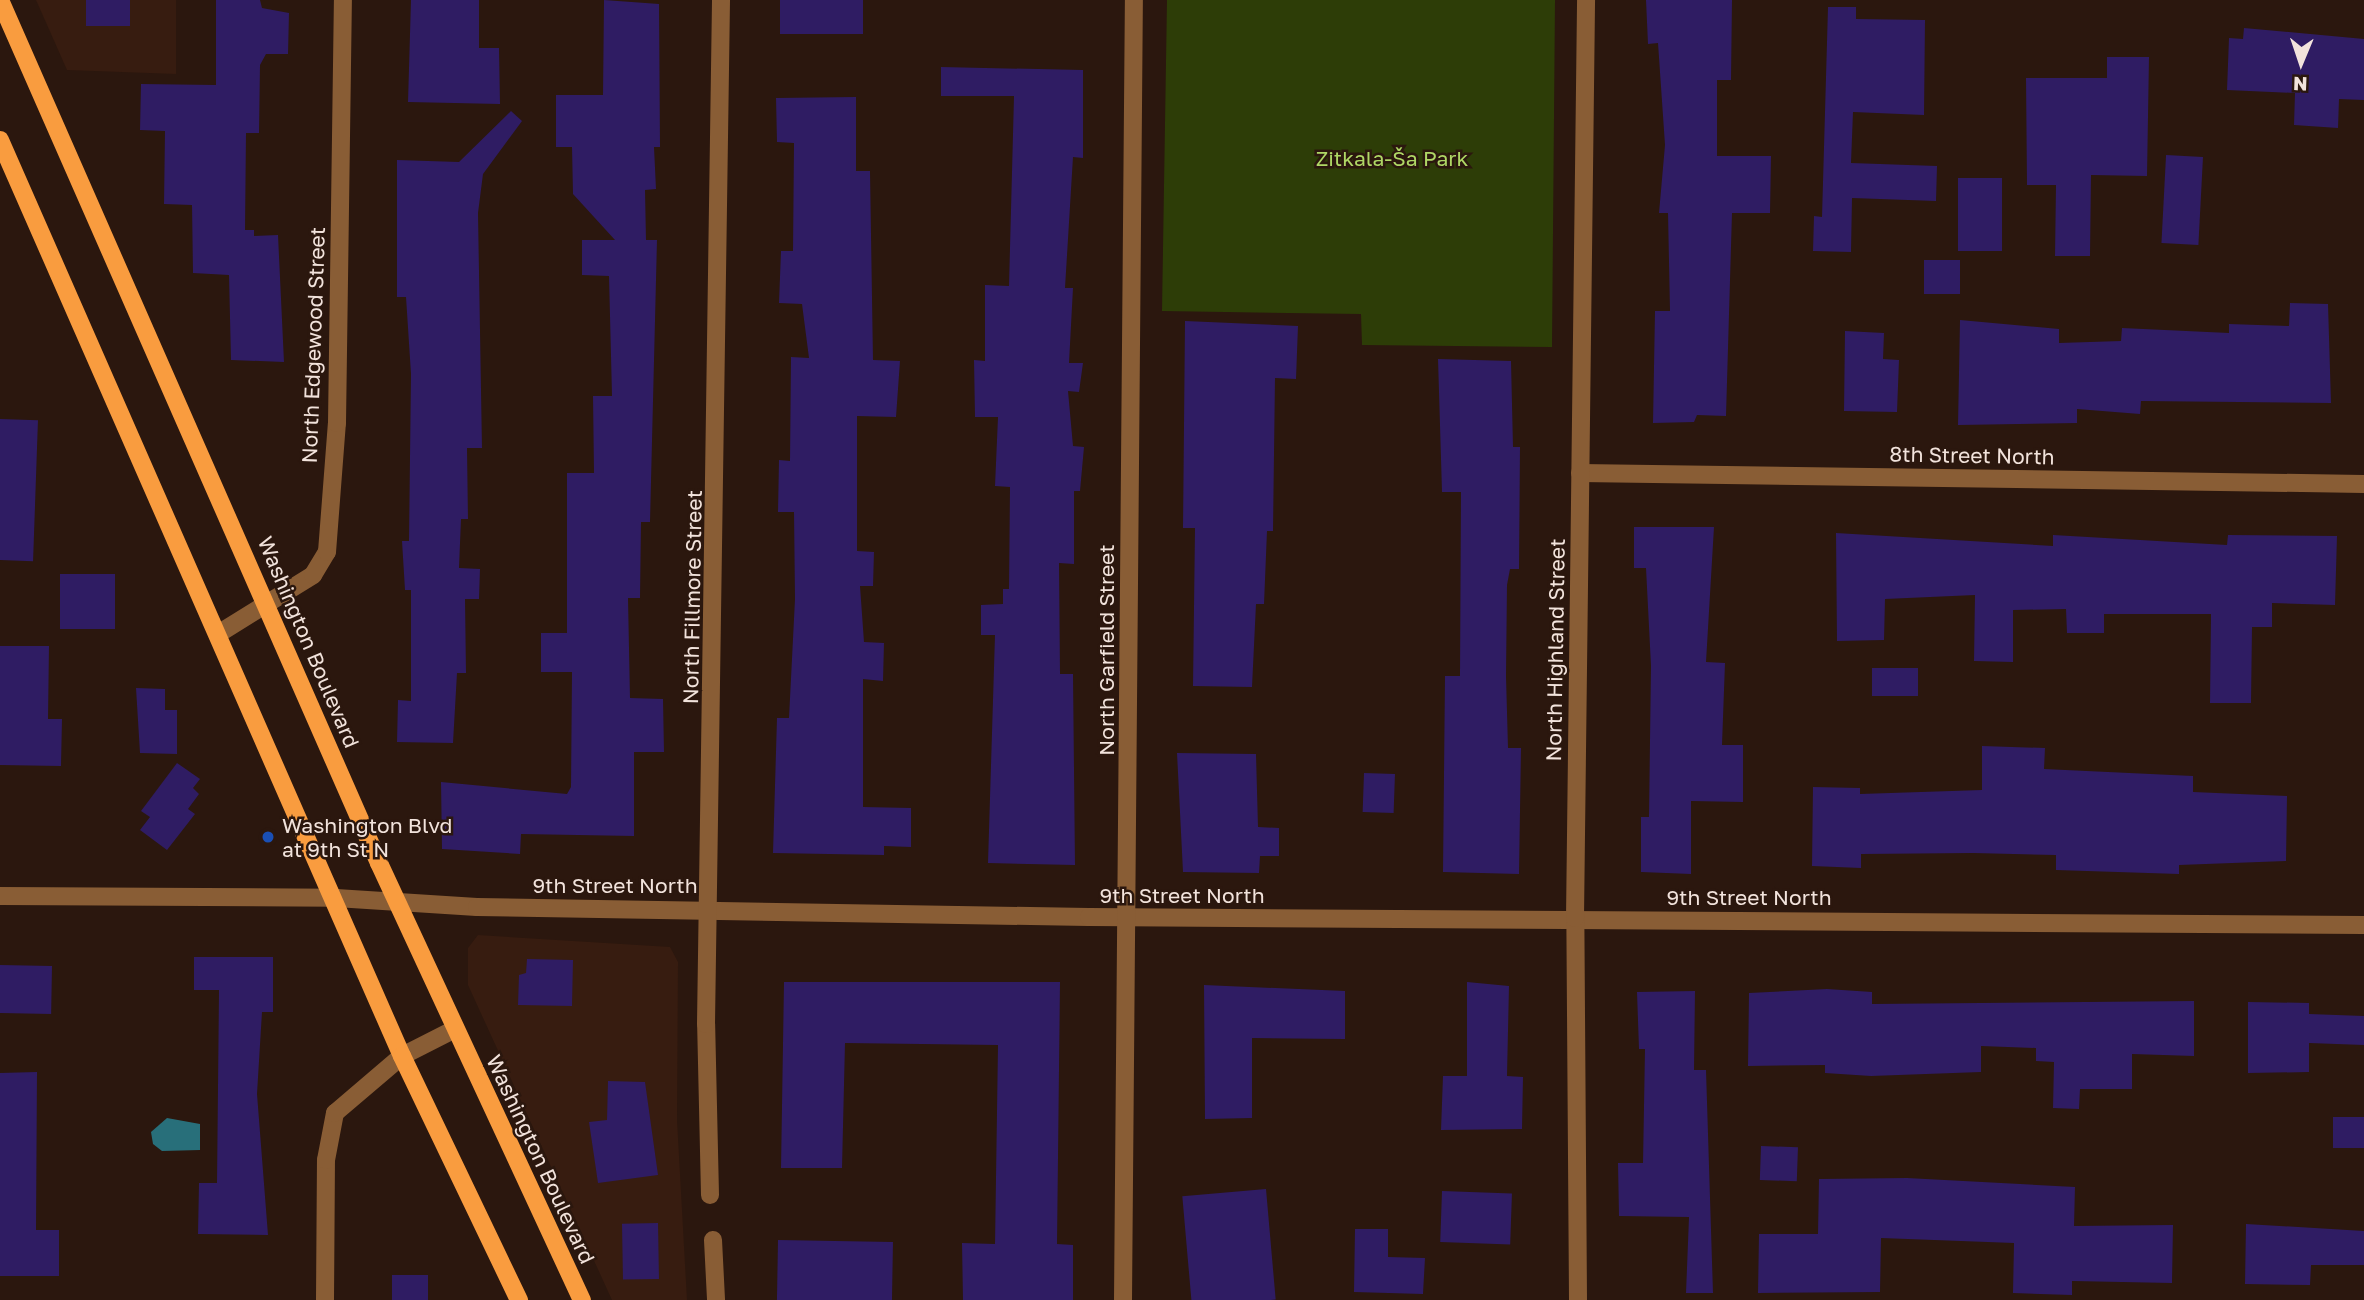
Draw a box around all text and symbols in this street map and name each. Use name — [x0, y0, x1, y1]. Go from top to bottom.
north arrow — [2266, 28, 2336, 98]
text: N — [2293, 73, 2308, 96]
park label: Zitkala-Ša Park — [1316, 145, 1468, 171]
street label: North Edgewood Street — [296, 226, 330, 464]
street label: 8th Street North — [1889, 441, 2055, 469]
street label: North Fillmore Street — [678, 490, 706, 704]
street label: Washington Boulevard — [253, 532, 365, 752]
street label: North Highland Street — [1540, 538, 1570, 762]
street label: North Garfield Street — [1093, 544, 1119, 756]
place label: Washington Blvd at 9th St N — [282, 812, 452, 862]
marker: Washington Blvd at 9th St N — [260, 829, 276, 845]
street label: 9th Street North — [532, 872, 698, 898]
street label: 9th Street North — [1099, 882, 1265, 908]
street label: 9th Street North — [1666, 884, 1832, 910]
street label: Washington Boulevard — [482, 1051, 600, 1267]

